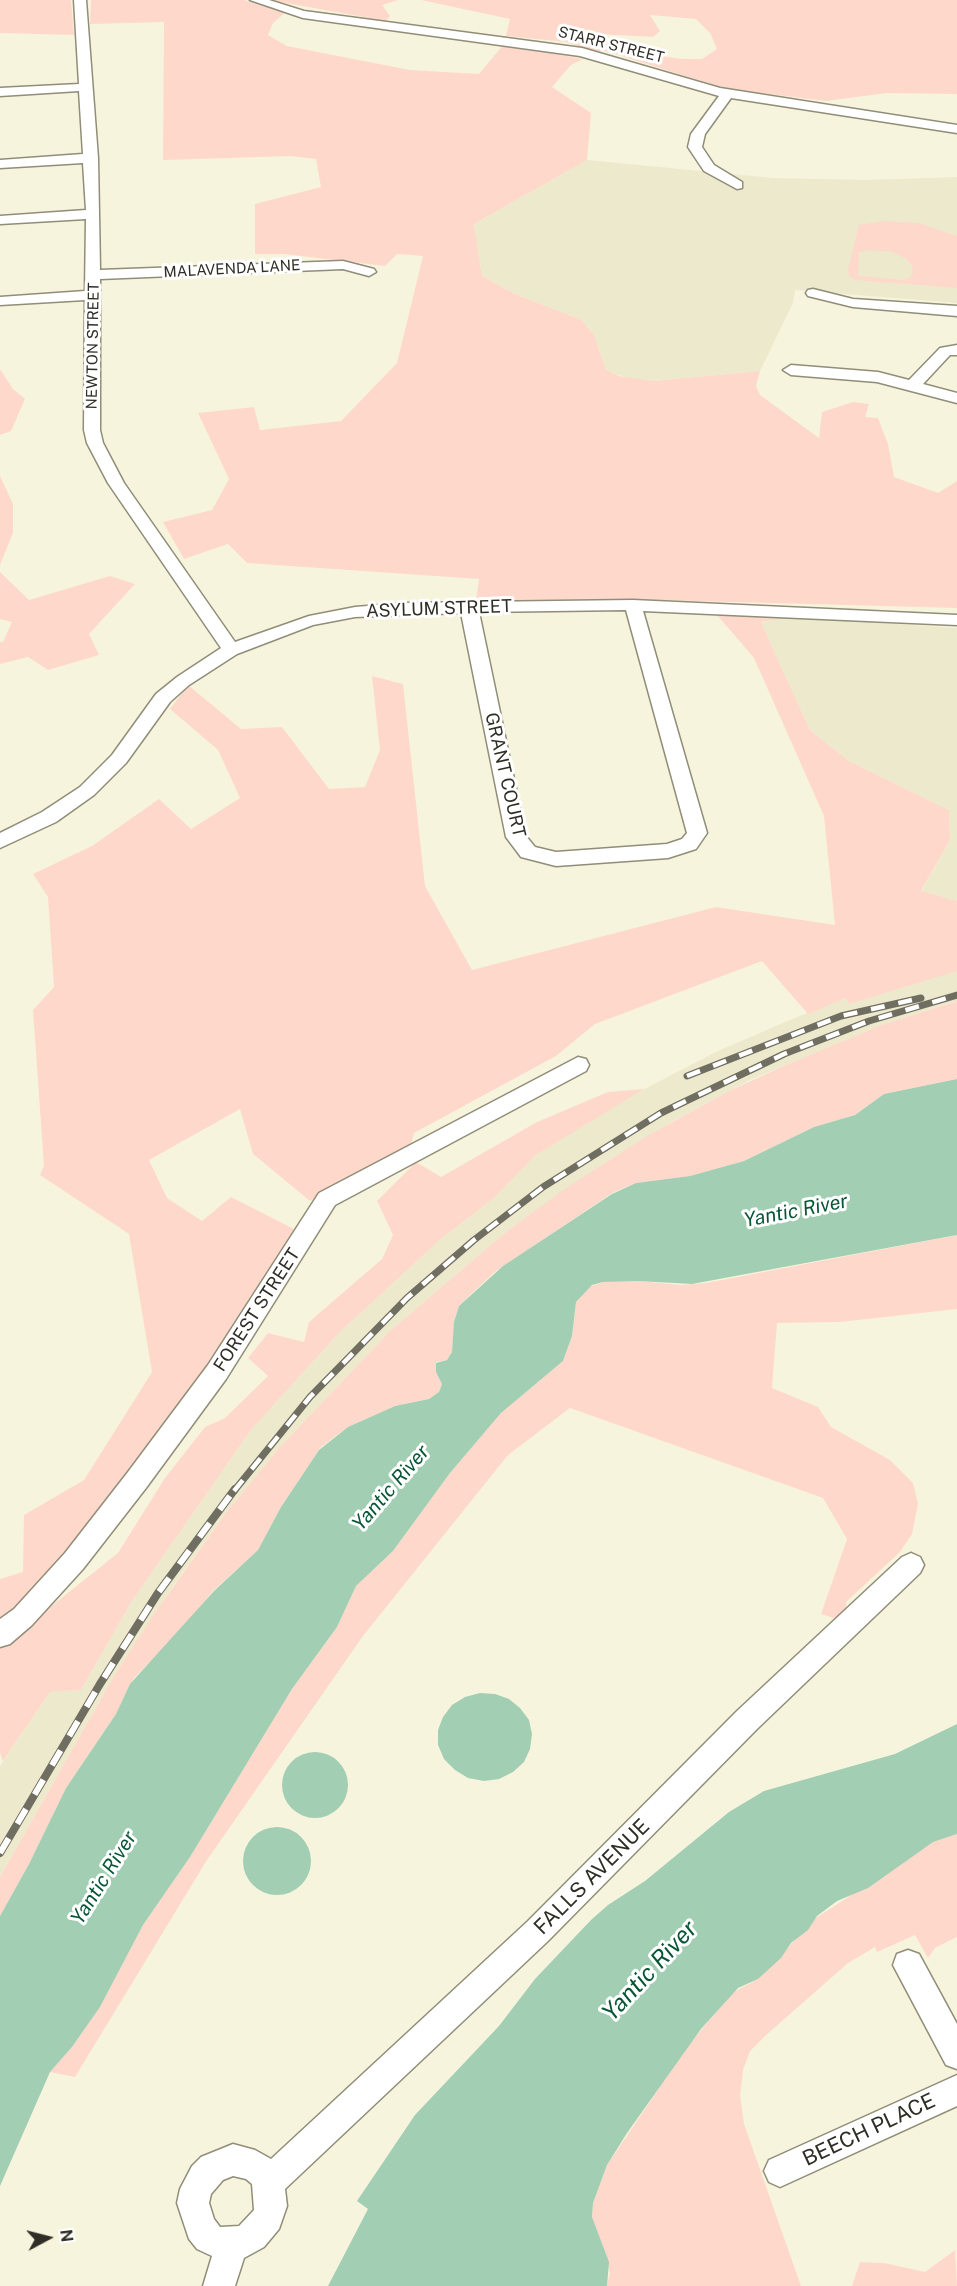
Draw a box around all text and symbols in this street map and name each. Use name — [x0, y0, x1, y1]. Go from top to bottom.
street label: STARR STREET — [556, 23, 666, 67]
street label: MALAVENDA LANE — [163, 256, 301, 282]
street label: NEWTON STREET — [83, 282, 103, 410]
street label: ASYLUM STREET — [366, 596, 512, 622]
street label: GRANT COURT — [480, 710, 530, 840]
water label: Yantic River — [742, 1189, 850, 1233]
street label: FOREST STREET — [209, 1244, 305, 1376]
water label: Yantic River — [347, 1440, 435, 1536]
street label: FALLS AVENUE — [529, 1814, 655, 1940]
water label: Yantic River — [66, 1827, 142, 1929]
water label: Yantic River — [596, 1915, 704, 2027]
street label: BEECH PLACE — [799, 2088, 939, 2172]
north arrow — [18, 2208, 78, 2268]
text: N — [56, 2228, 77, 2243]

